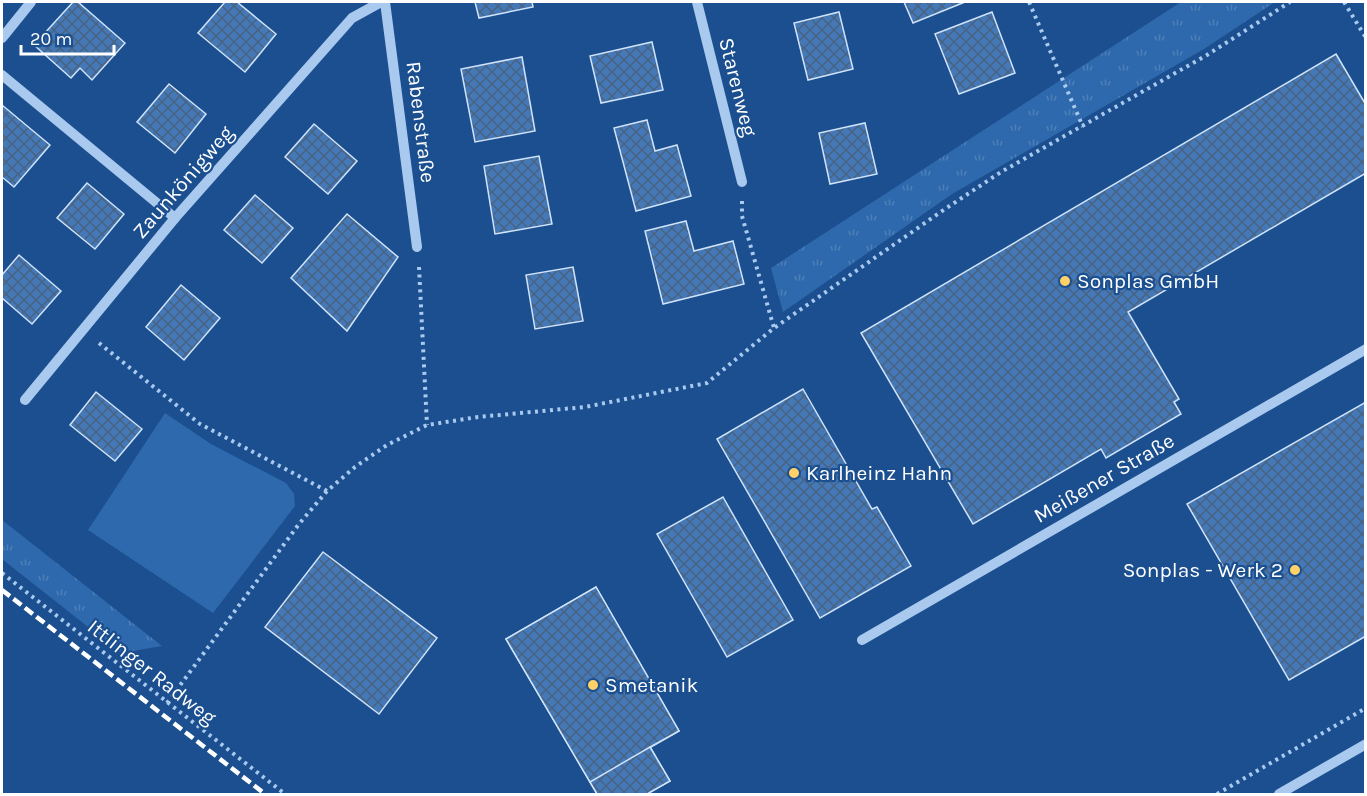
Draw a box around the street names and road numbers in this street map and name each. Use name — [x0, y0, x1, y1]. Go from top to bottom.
street label: Starenweg — [714, 35, 762, 139]
street label: Rabenstraße — [402, 60, 440, 184]
street label: Zaunkönigweg — [128, 121, 239, 243]
street label: Meißener Straße — [1030, 428, 1178, 528]
street label: Ittlinger Radweg — [83, 614, 221, 730]

